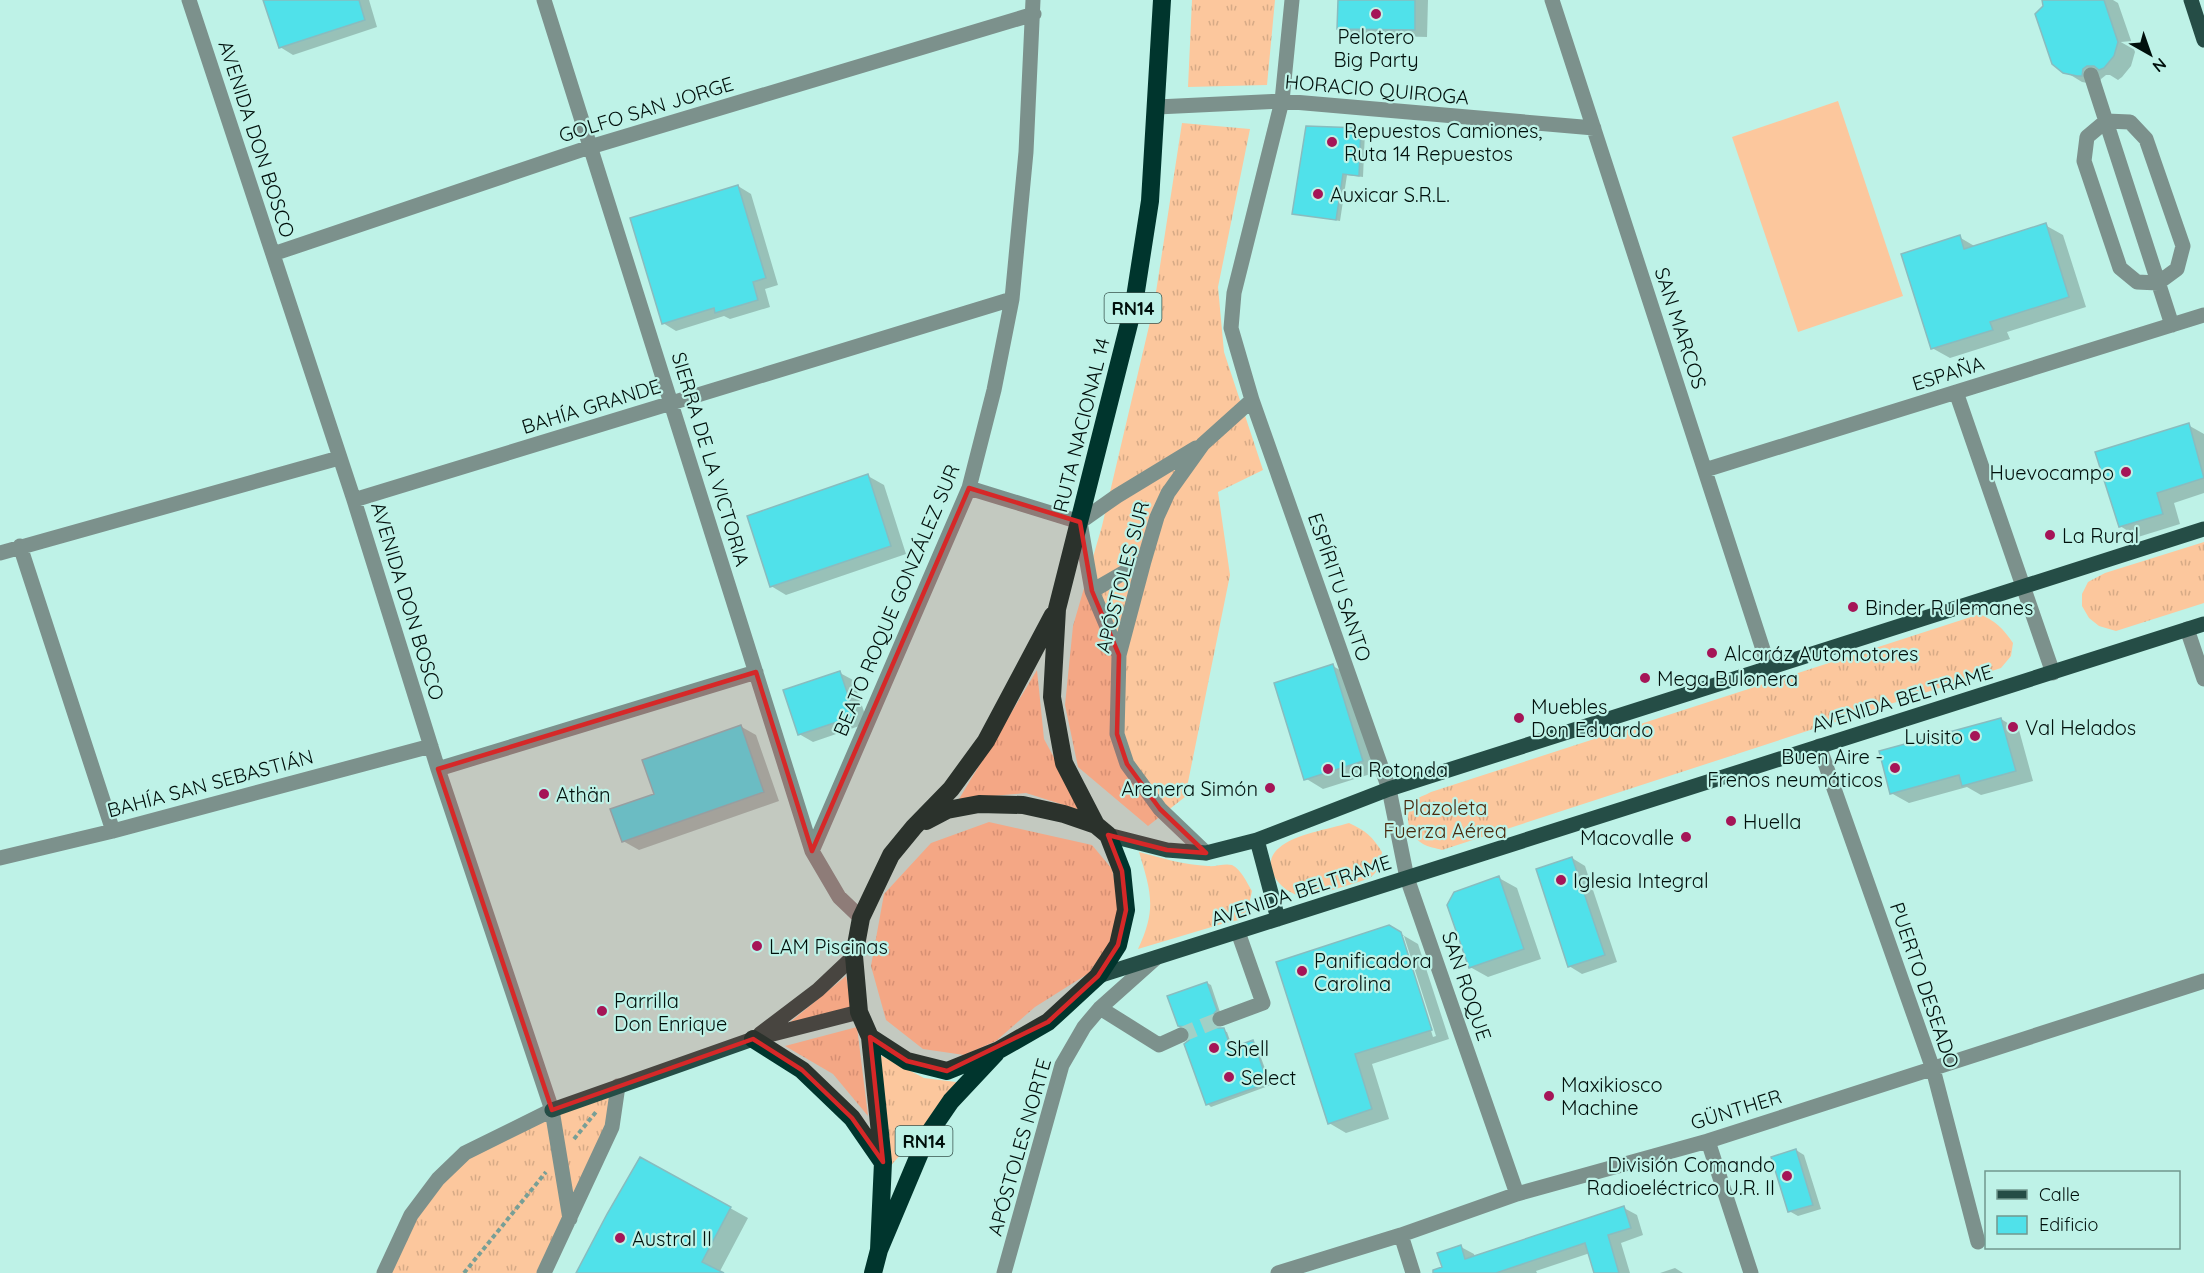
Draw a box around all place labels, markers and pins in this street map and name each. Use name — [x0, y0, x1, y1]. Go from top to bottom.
marker: Pelotero Big Party — [1369, 7, 1383, 21]
place label: Pelotero Big Party — [1333, 24, 1419, 72]
place label: Repuestos Camiones, Ruta 14 Repuestos — [1344, 118, 1542, 166]
marker: Repuestos Camiones, Ruta 14 Repuestos — [1325, 135, 1339, 149]
place label: Auxicar S.R.L. — [1330, 182, 1450, 207]
marker: Auxicar S.R.L. — [1311, 187, 1325, 201]
place label: Huevocampo — [1990, 460, 2114, 485]
marker: Huevocampo — [2119, 465, 2133, 479]
place label: La Rural — [2062, 523, 2139, 548]
marker: La Rural — [2043, 528, 2057, 542]
place label: Binder Rulemanes — [1865, 595, 2033, 620]
marker: Binder Rulemanes — [1846, 600, 1860, 614]
place label: Alcaráz Automotores — [1724, 641, 1918, 666]
marker: Alcaráz Automotores — [1705, 646, 1719, 660]
place label: Mega Bulonera — [1657, 666, 1798, 691]
marker: Mega Bulonera — [1638, 671, 1652, 685]
place label: Muebles Don Eduardo — [1531, 694, 1653, 742]
marker: Muebles Don Eduardo — [1512, 711, 1526, 725]
place label: Val Helados — [2025, 715, 2136, 740]
marker: Val Helados — [2006, 720, 2020, 734]
place label: Luisito — [1904, 724, 1963, 749]
marker: Luisito — [1968, 729, 1982, 743]
place label: Buen Aire - Frenos neumáticos — [1707, 744, 1883, 792]
place label: La Rotonda — [1340, 757, 1448, 782]
marker: Buen Aire - Frenos neumáticos — [1888, 761, 1902, 775]
marker: La Rotonda — [1321, 762, 1335, 776]
place label: Arenera Simón — [1121, 776, 1258, 801]
marker: Arenera Simón — [1263, 781, 1277, 795]
place label: Athän — [556, 782, 611, 807]
marker: Athän — [537, 787, 551, 801]
place label: Huella — [1743, 809, 1801, 834]
marker: Huella — [1724, 814, 1738, 828]
place label: Macovalle — [1580, 825, 1674, 850]
marker: Macovalle — [1679, 830, 1693, 844]
place label: Iglesia Integral — [1573, 868, 1709, 893]
marker: Iglesia Integral — [1554, 873, 1568, 887]
place label: LAM Piscinas — [769, 934, 888, 959]
marker: LAM Piscinas — [750, 939, 764, 953]
place label: Panificadora Carolina — [1314, 948, 1432, 996]
marker: Panificadora Carolina — [1295, 964, 1309, 978]
place label: Parrilla Don Enrique — [614, 988, 727, 1036]
marker: Parrilla Don Enrique — [595, 1004, 609, 1018]
place label: Shell — [1226, 1036, 1269, 1061]
marker: Shell — [1207, 1041, 1221, 1055]
place label: Select — [1241, 1065, 1297, 1090]
marker: Select — [1222, 1070, 1236, 1084]
place label: Maxikiosco Machine — [1561, 1072, 1663, 1120]
marker: Maxikiosco Machine — [1542, 1089, 1556, 1103]
place label: División Comando Radioeléctrico U.R. II — [1587, 1152, 1775, 1200]
marker: División Comando Radioeléctrico U.R. II — [1780, 1169, 1794, 1183]
place label: Austral II — [632, 1226, 712, 1251]
marker: Austral II — [613, 1231, 627, 1245]

